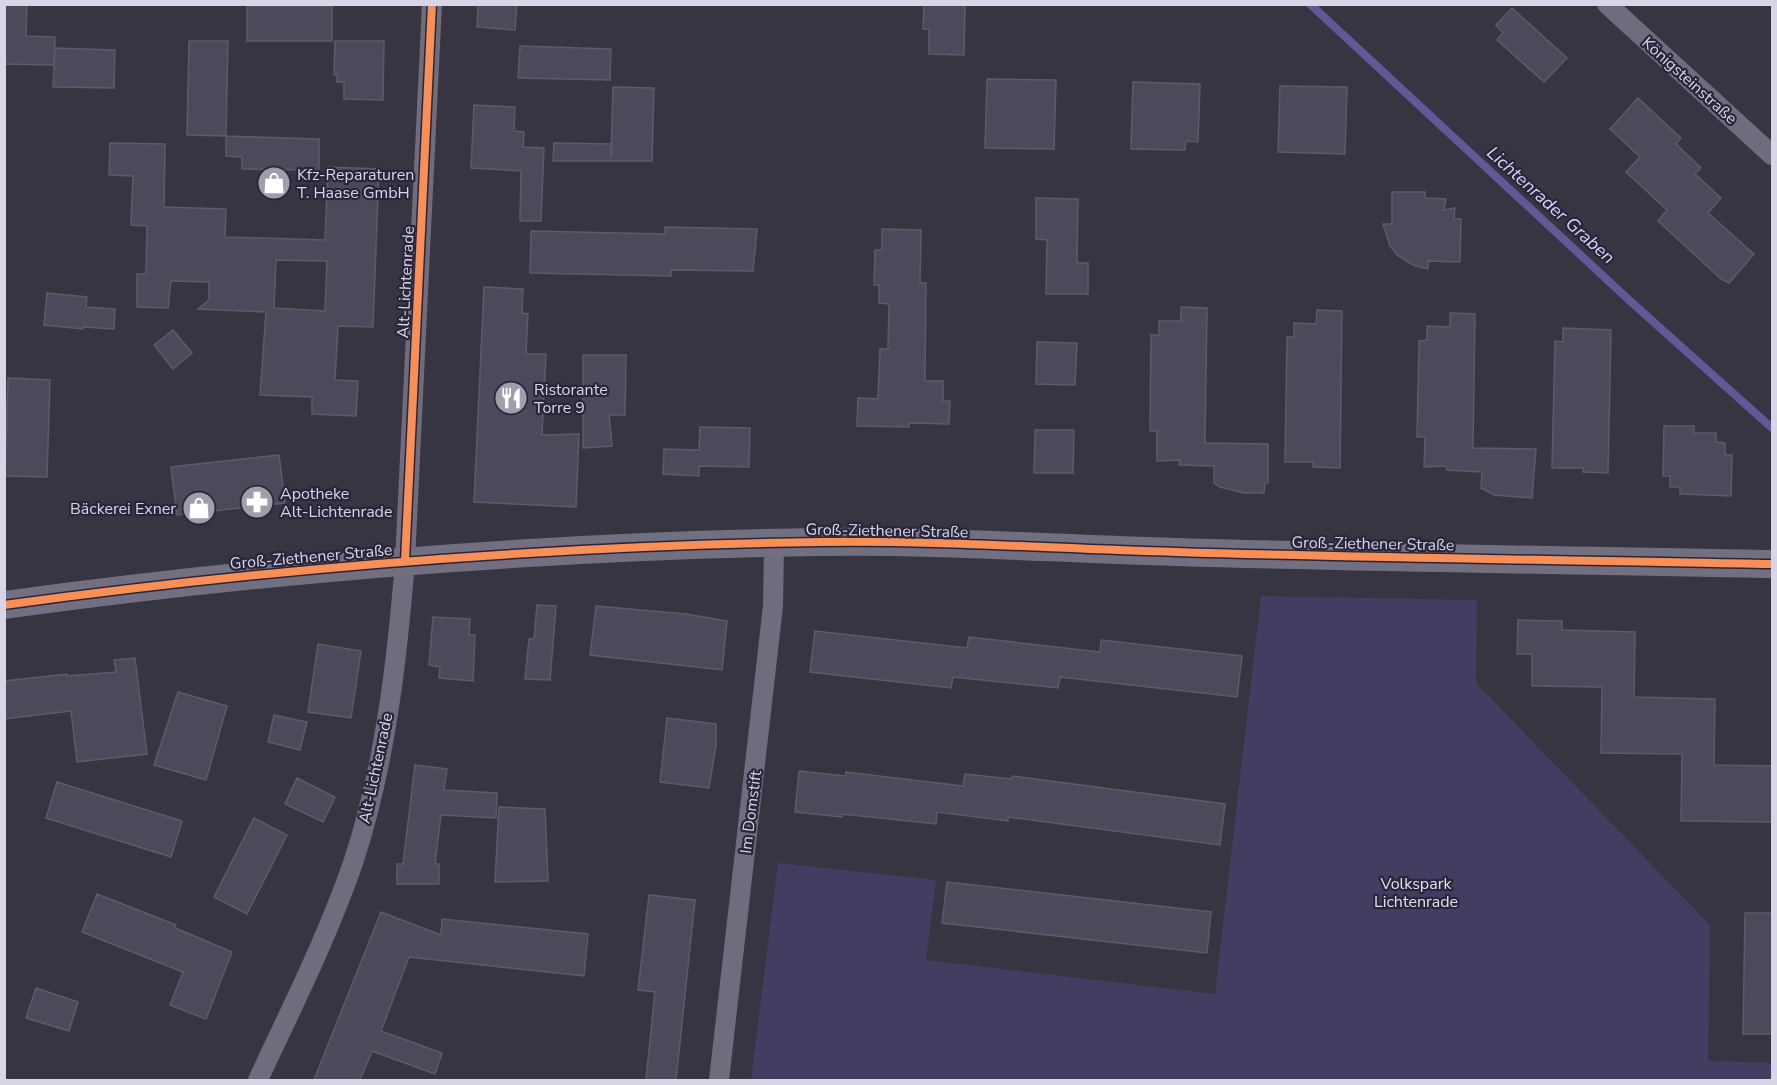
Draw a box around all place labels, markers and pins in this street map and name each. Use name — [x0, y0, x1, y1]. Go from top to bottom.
place label: Kfz-Reparaturen T. Haase GmbH — [297, 164, 414, 204]
shop icon: Kfz-Reparaturen T. Haase GmbH — [256, 165, 292, 201]
place label: Ristorante Torre 9 — [534, 379, 608, 419]
restaurant icon: Ristorante Torre 9 — [493, 380, 529, 416]
place label: Apotheke Alt-Lichtenrade — [280, 483, 392, 523]
pharmacy icon: Apotheke Alt-Lichtenrade — [239, 484, 275, 520]
shop icon: Bäckerei Exner — [181, 490, 217, 526]
place label: Bäckerei Exner — [70, 498, 176, 520]

